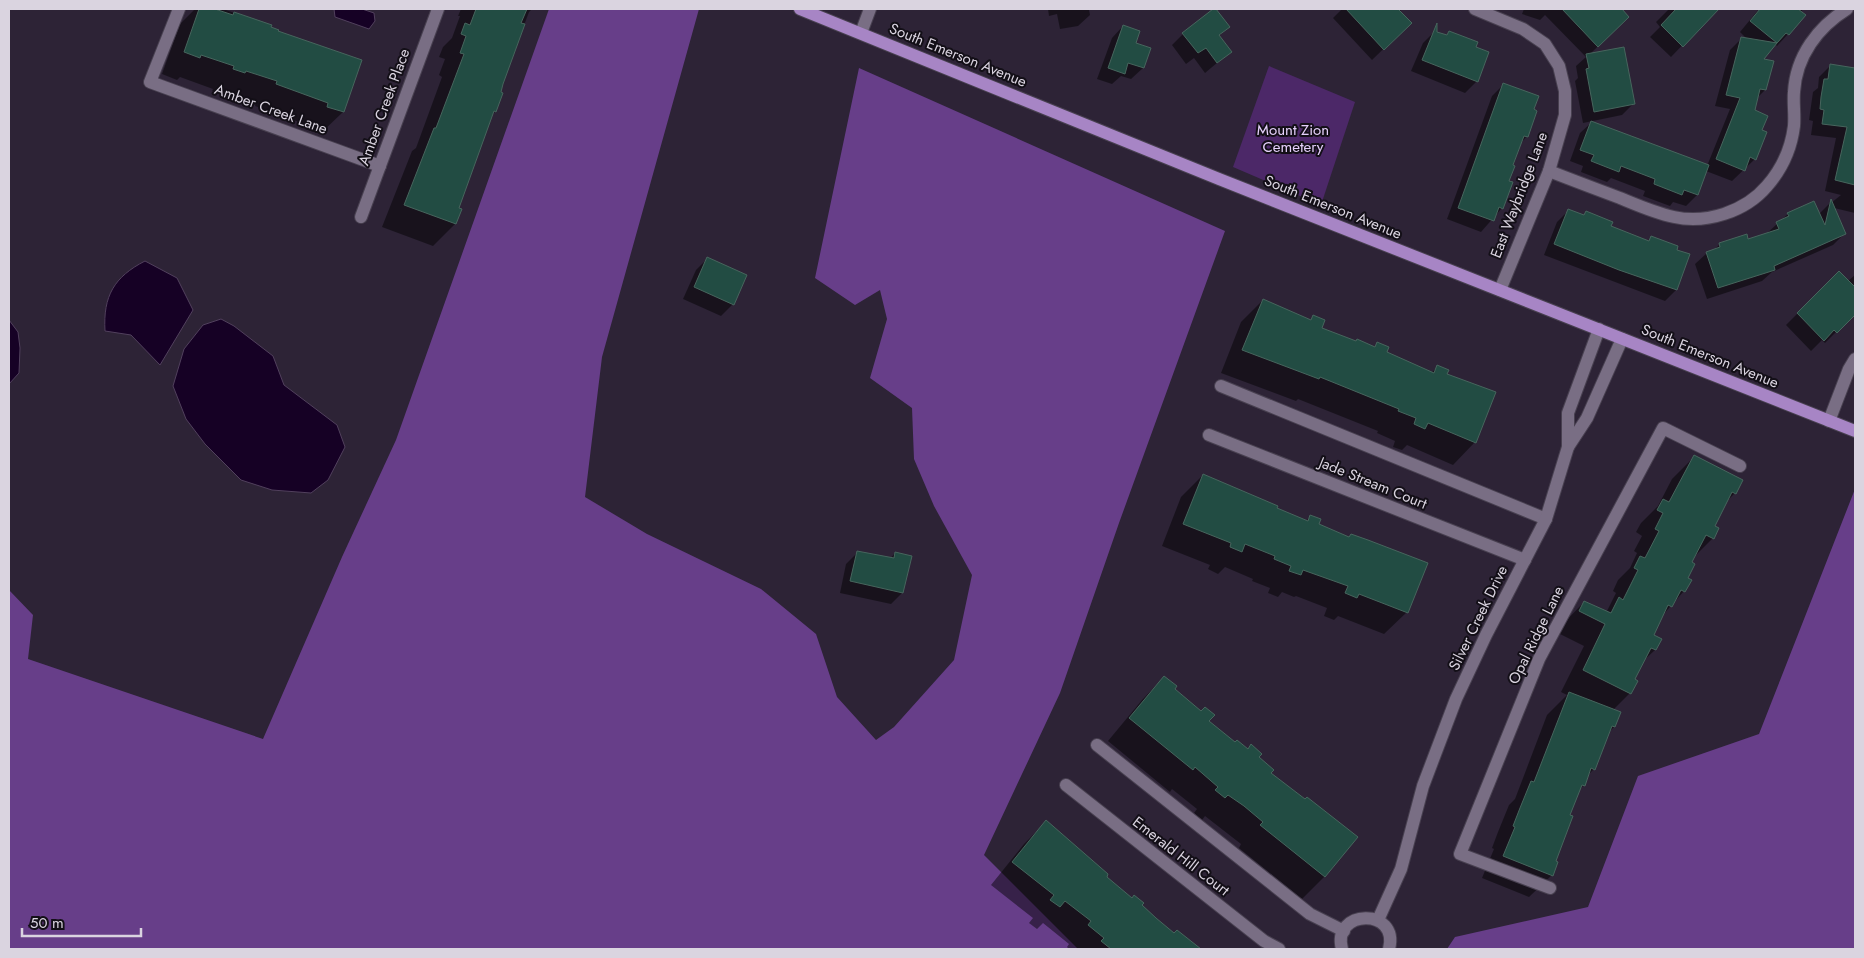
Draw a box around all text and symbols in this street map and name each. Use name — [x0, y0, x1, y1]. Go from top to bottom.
street label: South Emerson Avenue — [886, 17, 1030, 93]
street label: Amber Creek Place — [353, 45, 415, 169]
street label: Amber Creek Lane — [211, 78, 331, 140]
park label: Mount Zion Cemetery — [1257, 119, 1329, 158]
street label: East Waybridge Lane — [1485, 129, 1553, 261]
street label: South Emerson Avenue — [1261, 169, 1405, 245]
street label: South Emerson Avenue — [1638, 318, 1782, 394]
street label: Jade Stream Court — [1314, 451, 1431, 515]
street label: Silver Creek Drive — [1443, 562, 1513, 674]
street label: Opal Ridge Lane — [1503, 582, 1569, 688]
street label: Emerald Hill Court — [1128, 811, 1234, 901]
scale bar — [22, 906, 141, 938]
text: 50 m — [30, 912, 64, 934]

